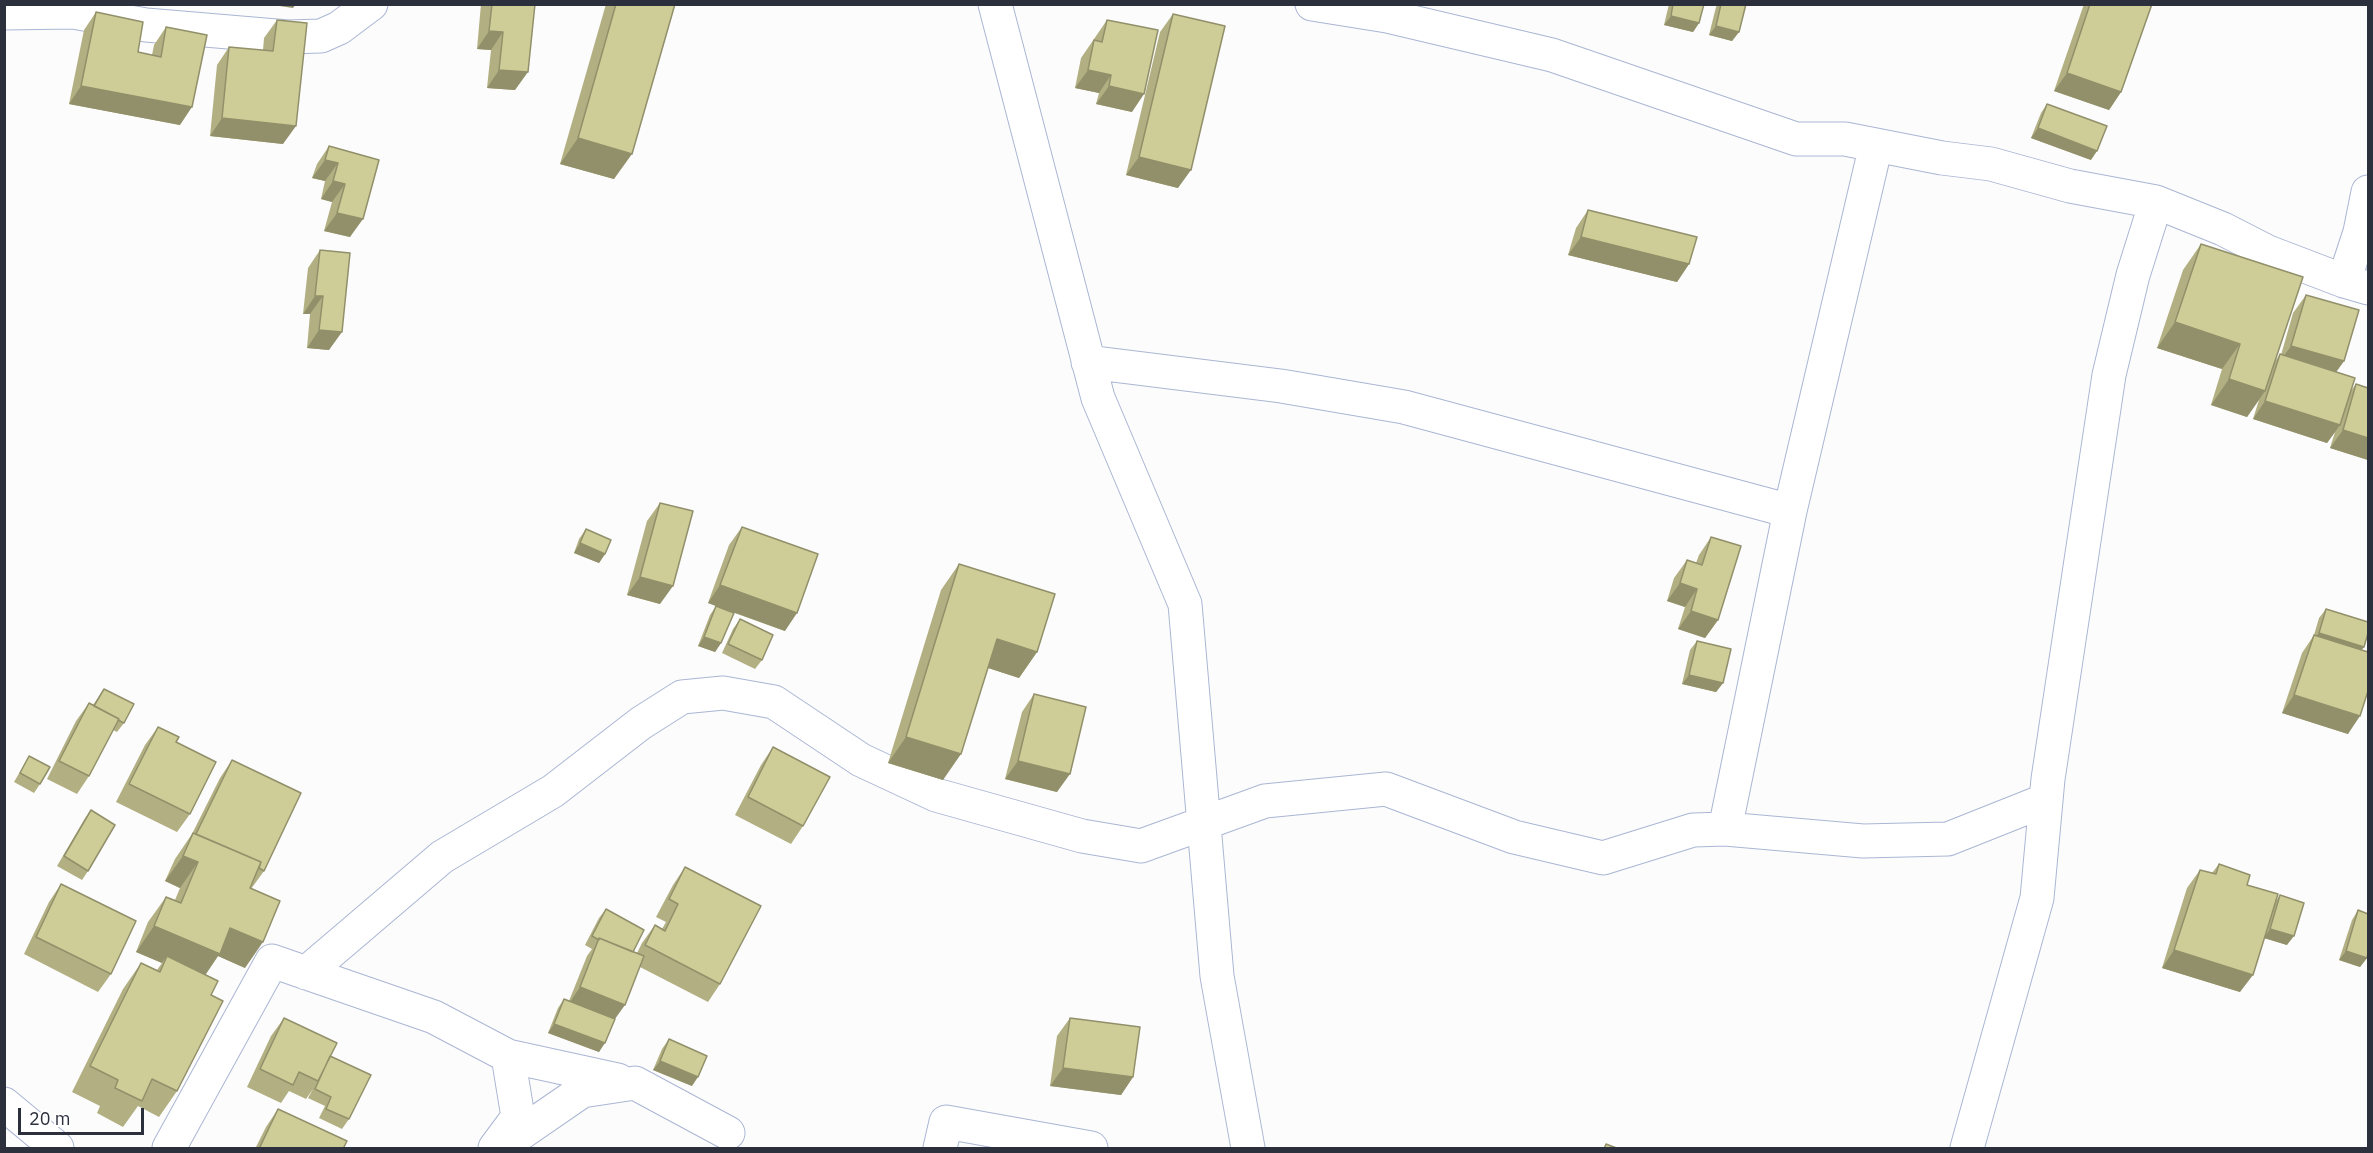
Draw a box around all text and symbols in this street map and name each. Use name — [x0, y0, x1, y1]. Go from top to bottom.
scale bar — [21, 1096, 147, 1134]
text: 20 m — [29, 1107, 71, 1130]

